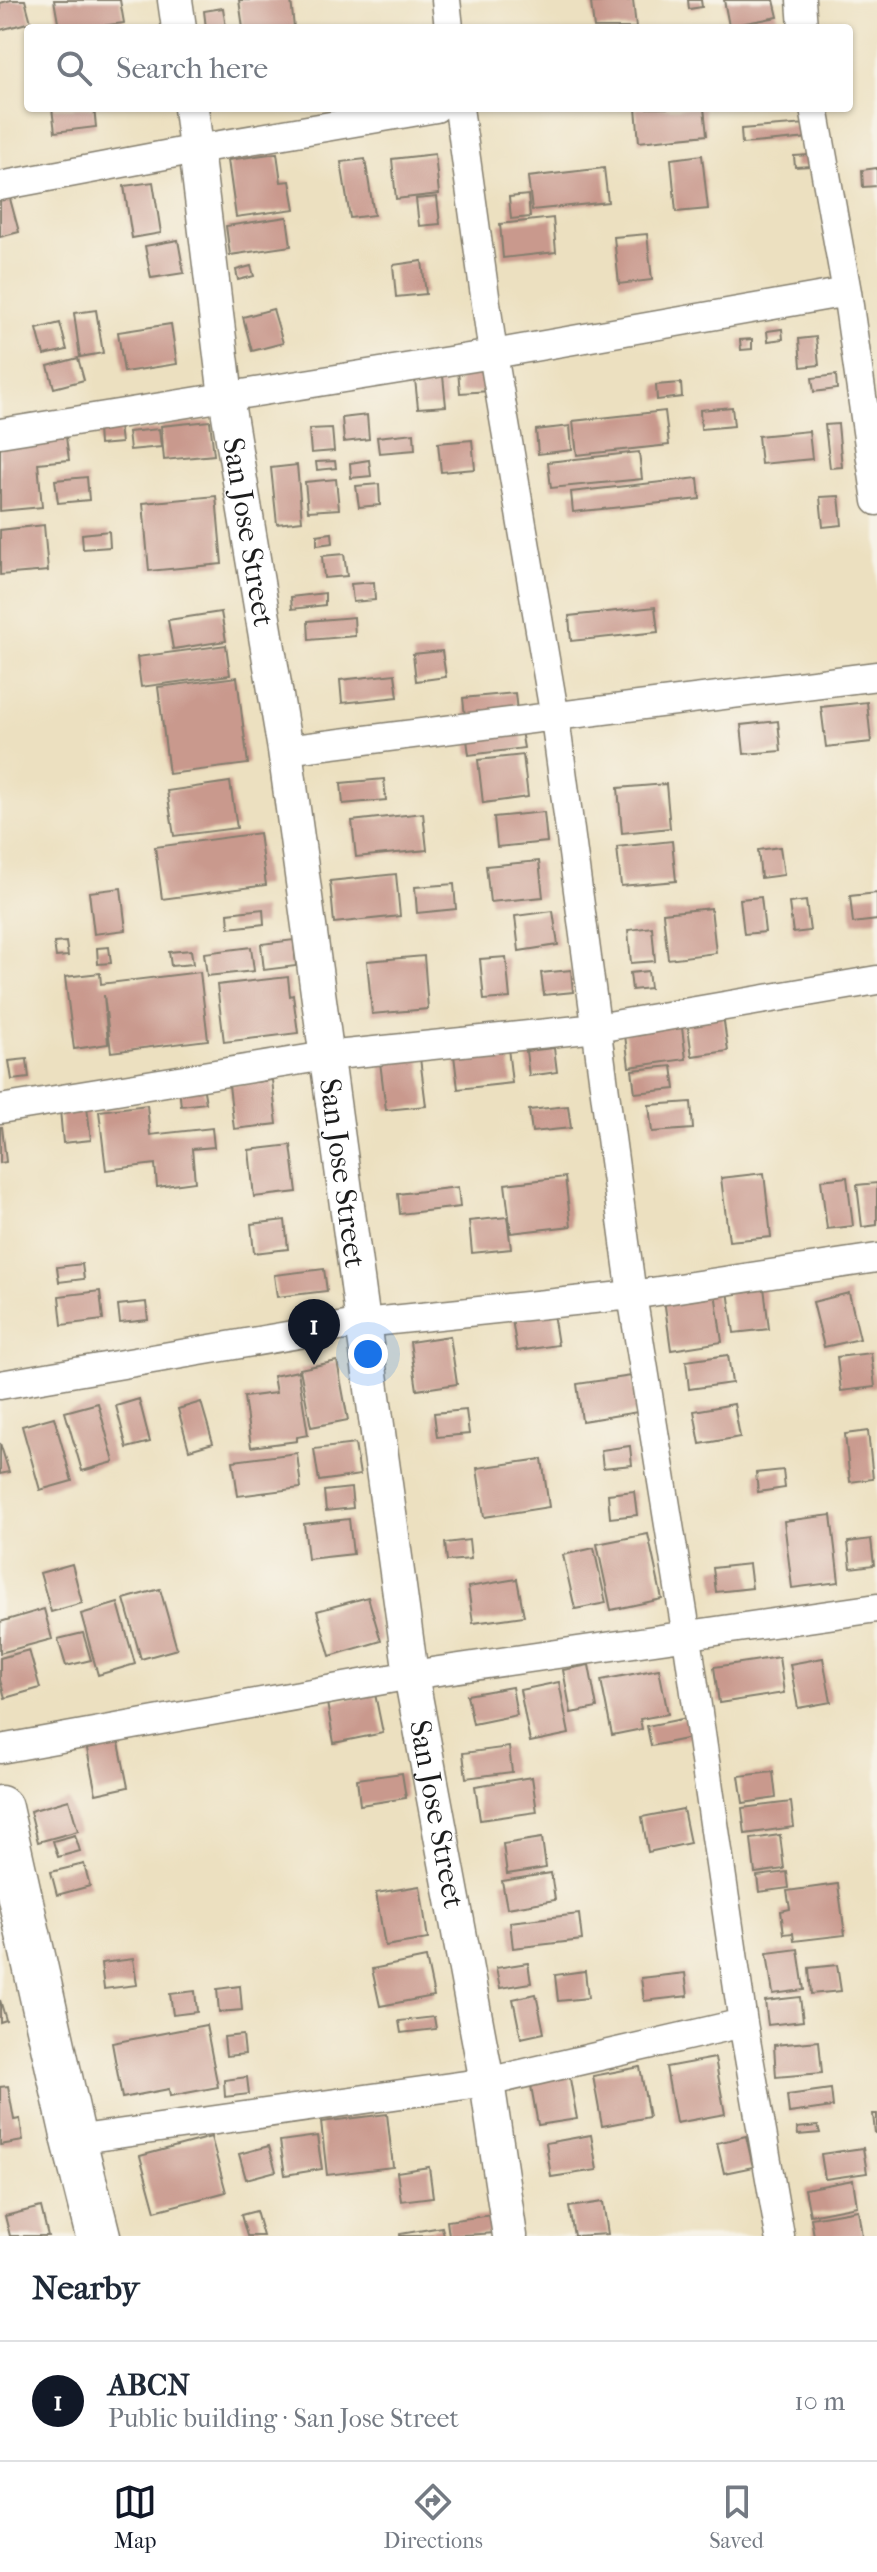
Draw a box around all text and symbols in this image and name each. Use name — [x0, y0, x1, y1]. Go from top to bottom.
search box — [24, 24, 853, 112]
icon: search — [52, 46, 96, 90]
text: Search here — [116, 51, 268, 86]
street label: San Jose Street — [216, 435, 282, 629]
street label: San Jose Street — [312, 1076, 373, 1270]
pin: 1 — [288, 1299, 340, 1365]
your location — [348, 1334, 388, 1374]
street label: San Jose Street — [402, 1717, 472, 1911]
text: Nearby — [32, 2268, 139, 2308]
text: ABCN — [108, 2368, 190, 2403]
text: 1 — [53, 2386, 63, 2417]
text: 10 m — [794, 2386, 845, 2417]
text: Public building · San Jose Street — [108, 2403, 459, 2434]
tab: Map — [113, 2480, 157, 2554]
tab: Directions — [384, 2480, 483, 2554]
tab: Saved — [709, 2480, 764, 2554]

